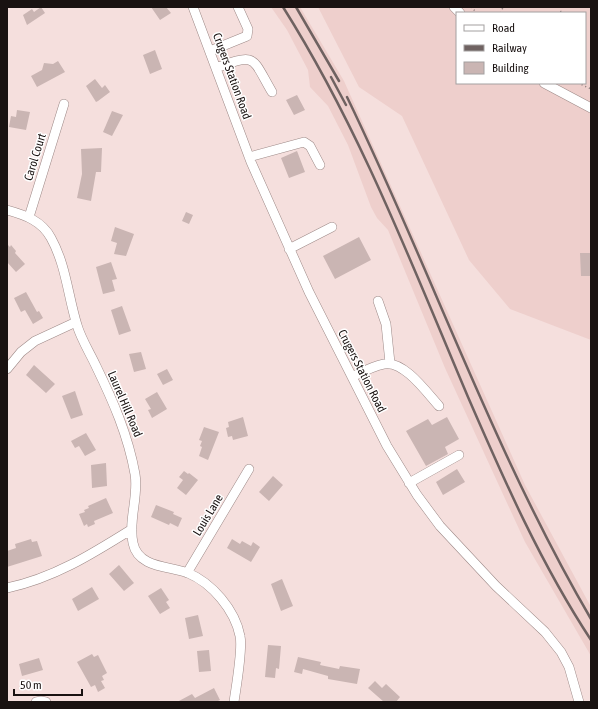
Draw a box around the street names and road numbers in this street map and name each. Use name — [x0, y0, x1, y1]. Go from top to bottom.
street label: Crugers Station Road — [210, 31, 254, 121]
street label: Carol Court — [21, 131, 49, 182]
street label: Crugers Station Road — [335, 327, 389, 415]
street label: Laurel Hill Road — [105, 369, 145, 439]
street label: Louis Lane — [190, 492, 226, 538]

